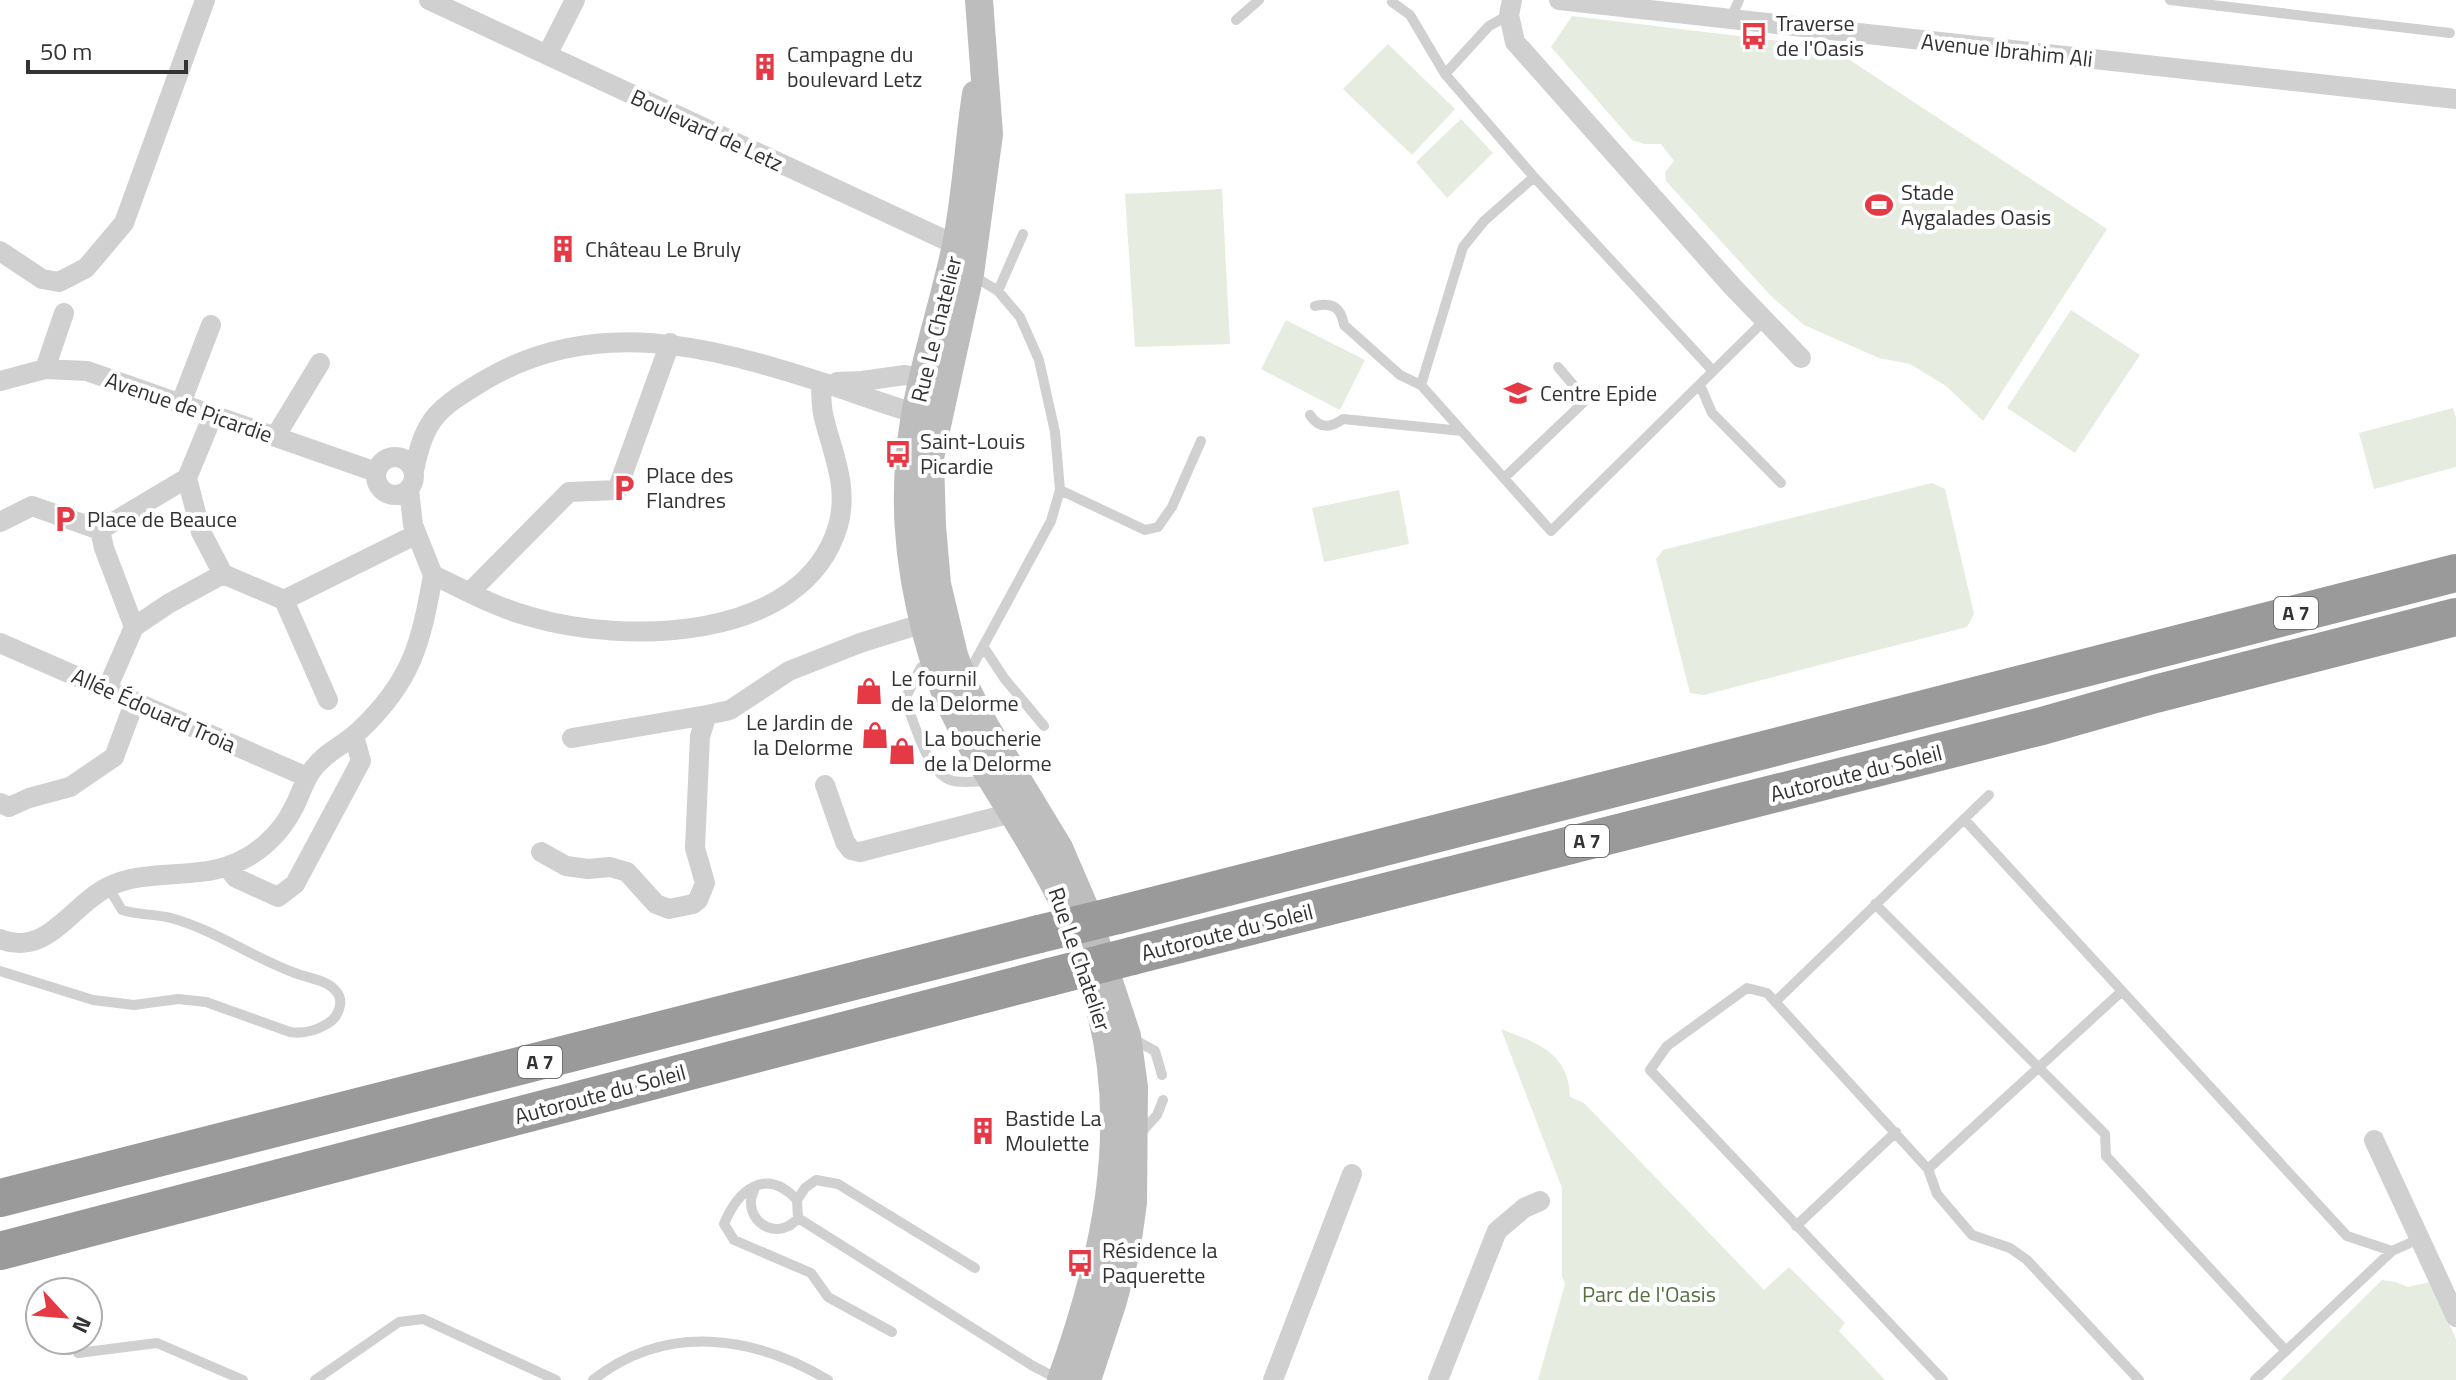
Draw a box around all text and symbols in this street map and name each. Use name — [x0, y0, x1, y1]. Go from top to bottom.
place label: Traverse de l'Oasis — [1776, 6, 1864, 65]
bus stop icon: Traverse de l'Oasis — [1739, 21, 1769, 51]
scale bar — [28, 24, 186, 74]
street label: Avenue Ibrahim Ali — [1920, 24, 2094, 76]
text: 50 m — [40, 33, 92, 69]
place label: Campagne du boulevard Letz — [787, 37, 922, 96]
building icon: Campagne du boulevard Letz — [750, 52, 780, 82]
street label: Boulevard de Letz — [625, 80, 789, 180]
place label: Stade Aygalades Oasis — [1901, 175, 2051, 234]
sports icon: Stade Aygalades Oasis — [1864, 190, 1894, 220]
place label: Château Le Bruly — [585, 232, 741, 266]
building icon: Château Le Bruly — [548, 234, 578, 264]
street label: Rue Le Chatelier — [901, 252, 971, 406]
street label: Avenue de Picardie — [101, 363, 277, 451]
place label: Centre Epide — [1540, 376, 1657, 410]
school or university icon: Centre Epide — [1503, 378, 1533, 408]
place label: Saint-Louis Picardie — [920, 424, 1025, 483]
bus stop icon: Saint-Louis Picardie — [883, 439, 913, 469]
place label: Place des Flandres — [646, 458, 734, 517]
parking icon: Place des Flandres — [609, 473, 639, 503]
place label: Place de Beauce — [87, 502, 237, 536]
parking icon: Place de Beauce — [50, 504, 80, 534]
road number: A 7 — [2274, 597, 2318, 629]
street label: Allée Édouard Troia — [66, 659, 242, 761]
place label: Le fournil de la Delorme — [891, 661, 1019, 720]
shop icon: Le fournil de la Delorme — [854, 676, 884, 706]
place label: Le Jardin de la Delorme — [746, 705, 853, 764]
shop icon: Le Jardin de la Delorme — [860, 720, 890, 750]
place label: La boucherie de la Delorme — [924, 721, 1052, 780]
street label: Autoroute du Soleil — [1766, 735, 1946, 811]
shop icon: La boucherie de la Delorme — [887, 736, 917, 766]
road number: A 7 — [1565, 825, 1609, 857]
street label: Rue Le Chatelier — [1040, 883, 1121, 1036]
street label: Autoroute du Soleil — [1137, 894, 1317, 970]
road number: A 7 — [518, 1046, 562, 1078]
street label: Autoroute du Soleil — [510, 1055, 690, 1133]
place label: Bastide La Moulette — [1005, 1101, 1102, 1160]
building icon: Bastide La Moulette — [968, 1116, 998, 1146]
place label: Résidence la Paquerette — [1102, 1233, 1218, 1292]
bus stop icon: Résidence la Paquerette — [1065, 1248, 1095, 1278]
north arrow — [24, 1276, 104, 1356]
park label: Parc de l'Oasis — [1582, 1277, 1716, 1311]
text: N — [63, 1310, 101, 1339]

